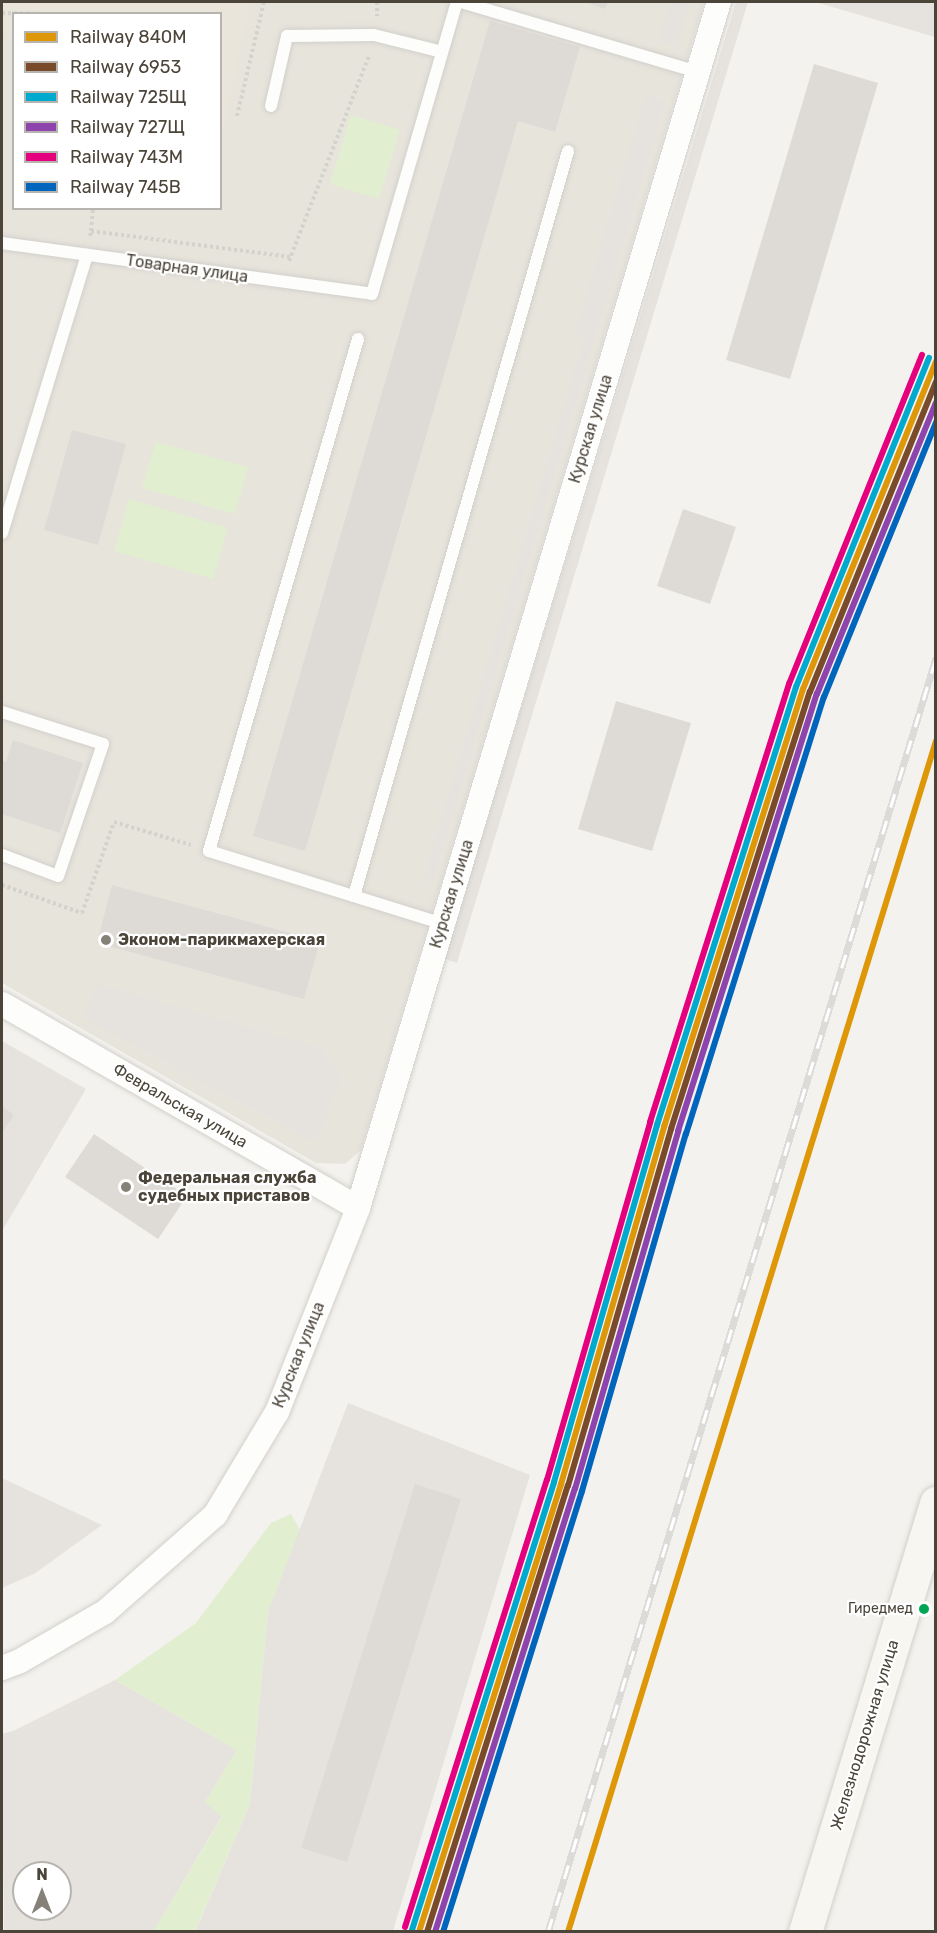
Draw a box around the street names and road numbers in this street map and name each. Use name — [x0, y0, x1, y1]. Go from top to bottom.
street label: Товарная улица — [125, 251, 249, 287]
street label: Курская улица — [565, 372, 617, 486]
street label: Курская улица — [426, 837, 478, 951]
street label: Февральская улица — [109, 1060, 251, 1152]
street label: Курская улица — [269, 1299, 329, 1411]
street label: Железнодорожная улица — [827, 1638, 903, 1832]

